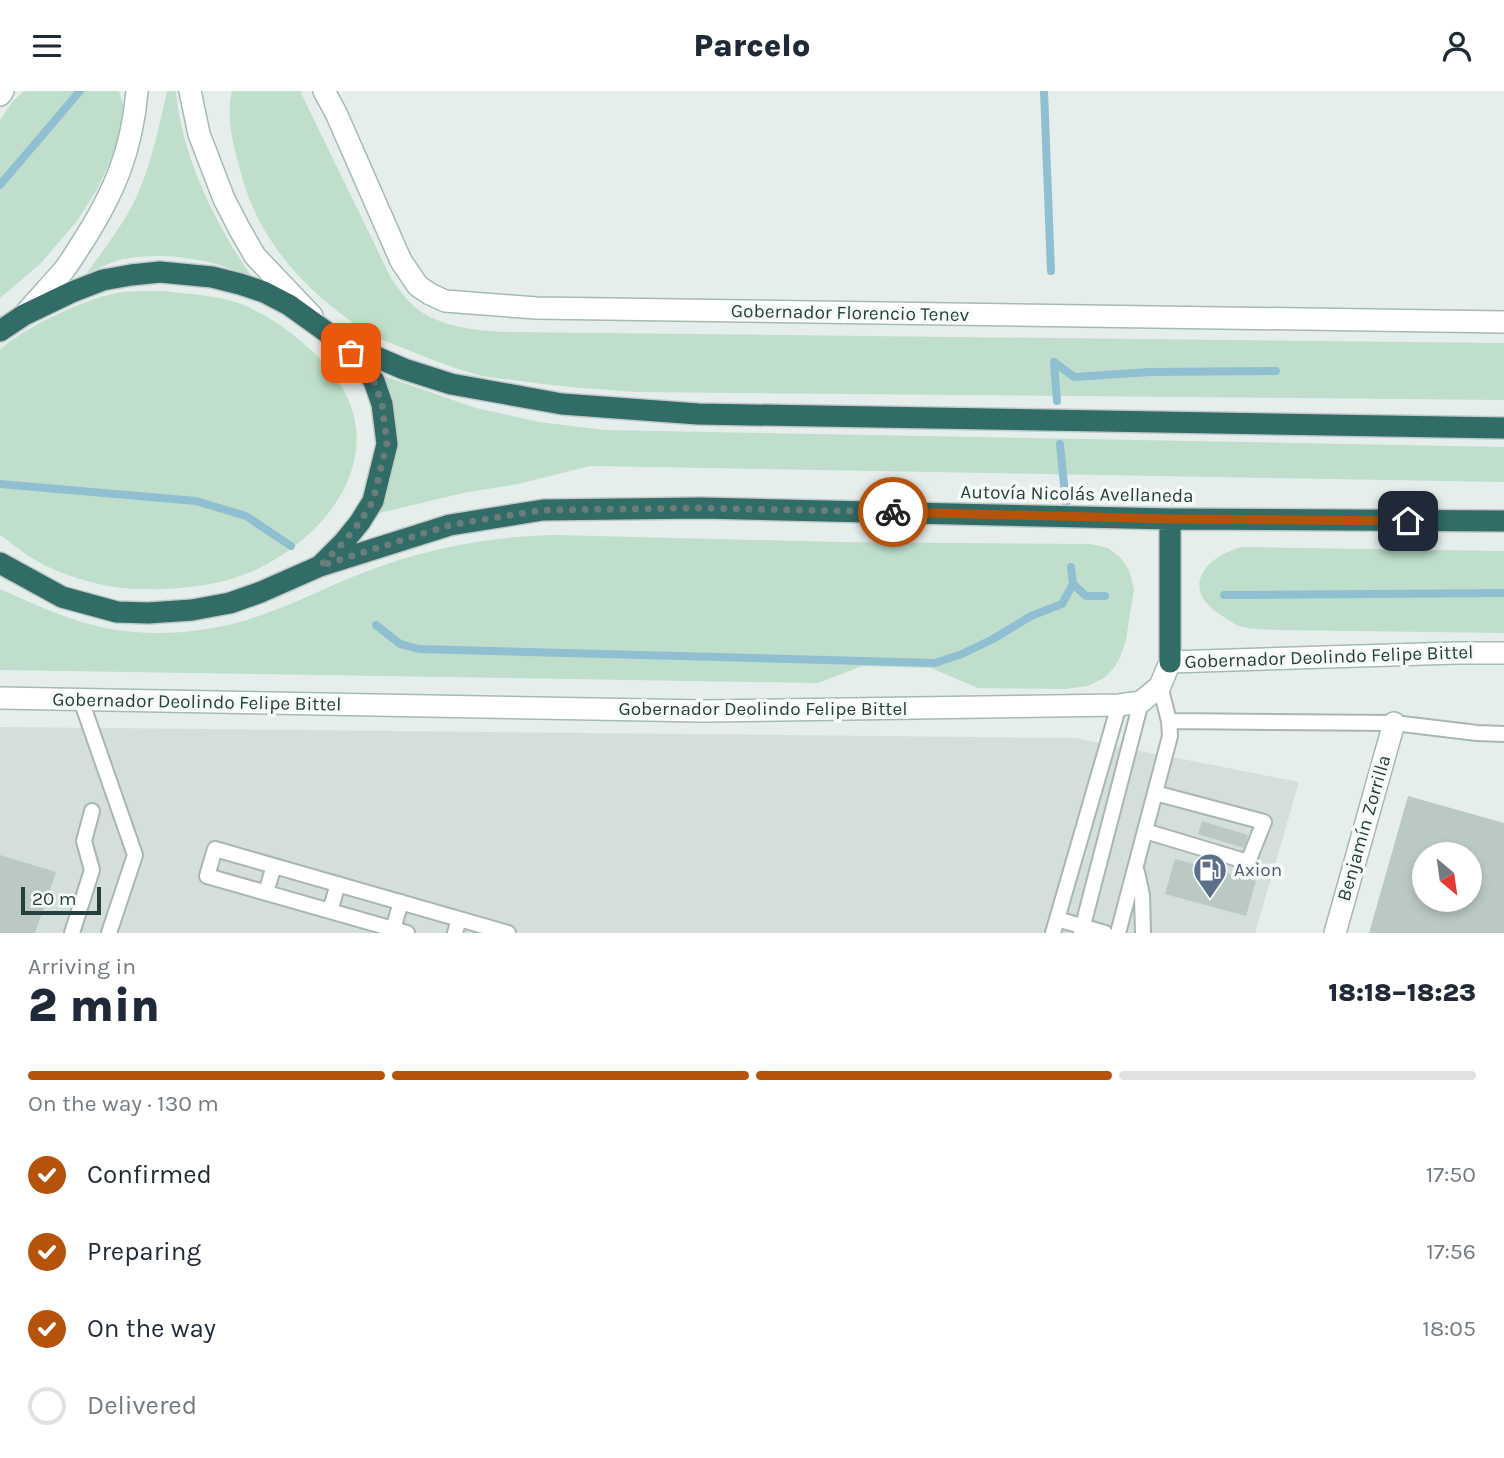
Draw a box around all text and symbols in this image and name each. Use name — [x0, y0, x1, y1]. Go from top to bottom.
icon: menu — [28, 27, 66, 65]
text: Parcelo — [693, 27, 811, 64]
icon: person — [1438, 27, 1476, 65]
street label: Gobernador Florencio Tenev — [731, 300, 970, 326]
pin — [321, 323, 381, 383]
icon: bag — [332, 334, 370, 372]
courier — [858, 477, 928, 547]
street label: Autovía Nicolás Avellaneda — [960, 481, 1194, 507]
pin — [1378, 491, 1438, 551]
icon: bike — [874, 493, 912, 531]
icon: home — [1389, 502, 1427, 540]
street label: Gobernador Deolindo Felipe Bittel — [1184, 641, 1474, 673]
street label: Gobernador Deolindo Felipe Bittel — [52, 688, 342, 716]
street label: Gobernador Deolindo Felipe Bittel — [618, 698, 908, 720]
street label: Benjamín Zorrilla — [1333, 752, 1395, 904]
north arrow — [1412, 842, 1482, 912]
map controls — [1412, 842, 1482, 912]
fuel station icon: Axion — [1191, 851, 1229, 900]
place label: Axion — [1234, 859, 1282, 881]
scale bar — [21, 884, 102, 916]
text: 20 m — [32, 888, 77, 910]
text: Arriving in — [28, 953, 136, 980]
text: 18:18–18:23 — [1328, 977, 1476, 1008]
text: 2 min — [28, 979, 160, 1033]
text: On the way · 130 m — [28, 1090, 219, 1117]
icon: check — [28, 1156, 66, 1194]
text: Confirmed — [87, 1159, 212, 1190]
text: 17:50 — [1426, 1161, 1476, 1188]
icon: check — [28, 1233, 66, 1271]
text: Preparing — [87, 1236, 201, 1267]
text: 17:56 — [1426, 1238, 1476, 1265]
icon: check — [28, 1310, 66, 1348]
text: On the way — [87, 1313, 216, 1344]
text: 18:05 — [1422, 1315, 1476, 1342]
text: Delivered — [87, 1390, 197, 1421]

